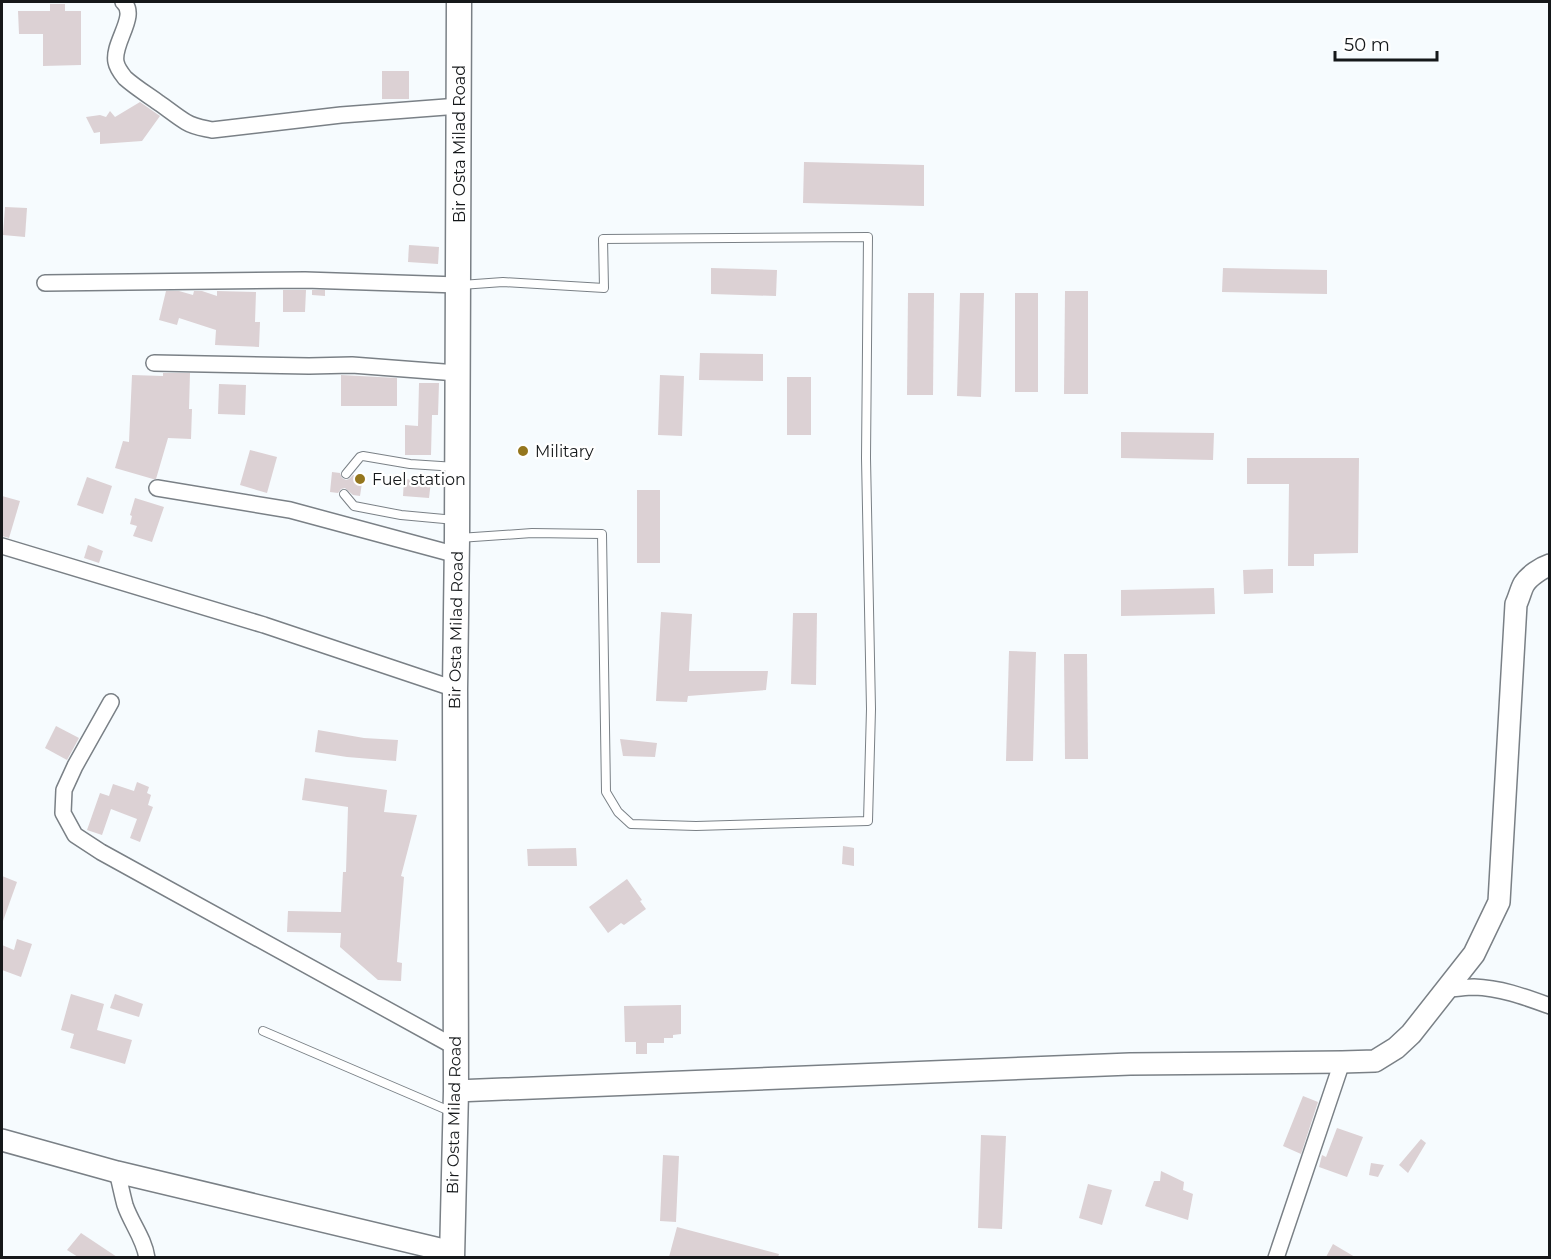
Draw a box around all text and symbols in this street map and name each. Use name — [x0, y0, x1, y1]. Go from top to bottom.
scale bar — [1335, 24, 1437, 62]
text: 50 m — [1344, 34, 1390, 56]
street label: Bir Osta Milad Road — [450, 65, 469, 223]
place label: Military — [535, 442, 594, 461]
marker: Military — [516, 444, 530, 458]
place label: Fuel station — [372, 470, 466, 489]
marker: Fuel station — [353, 472, 367, 486]
street label: Bir Osta Milad Road — [445, 551, 467, 709]
street label: Bir Osta Milad Road — [443, 1036, 465, 1194]

